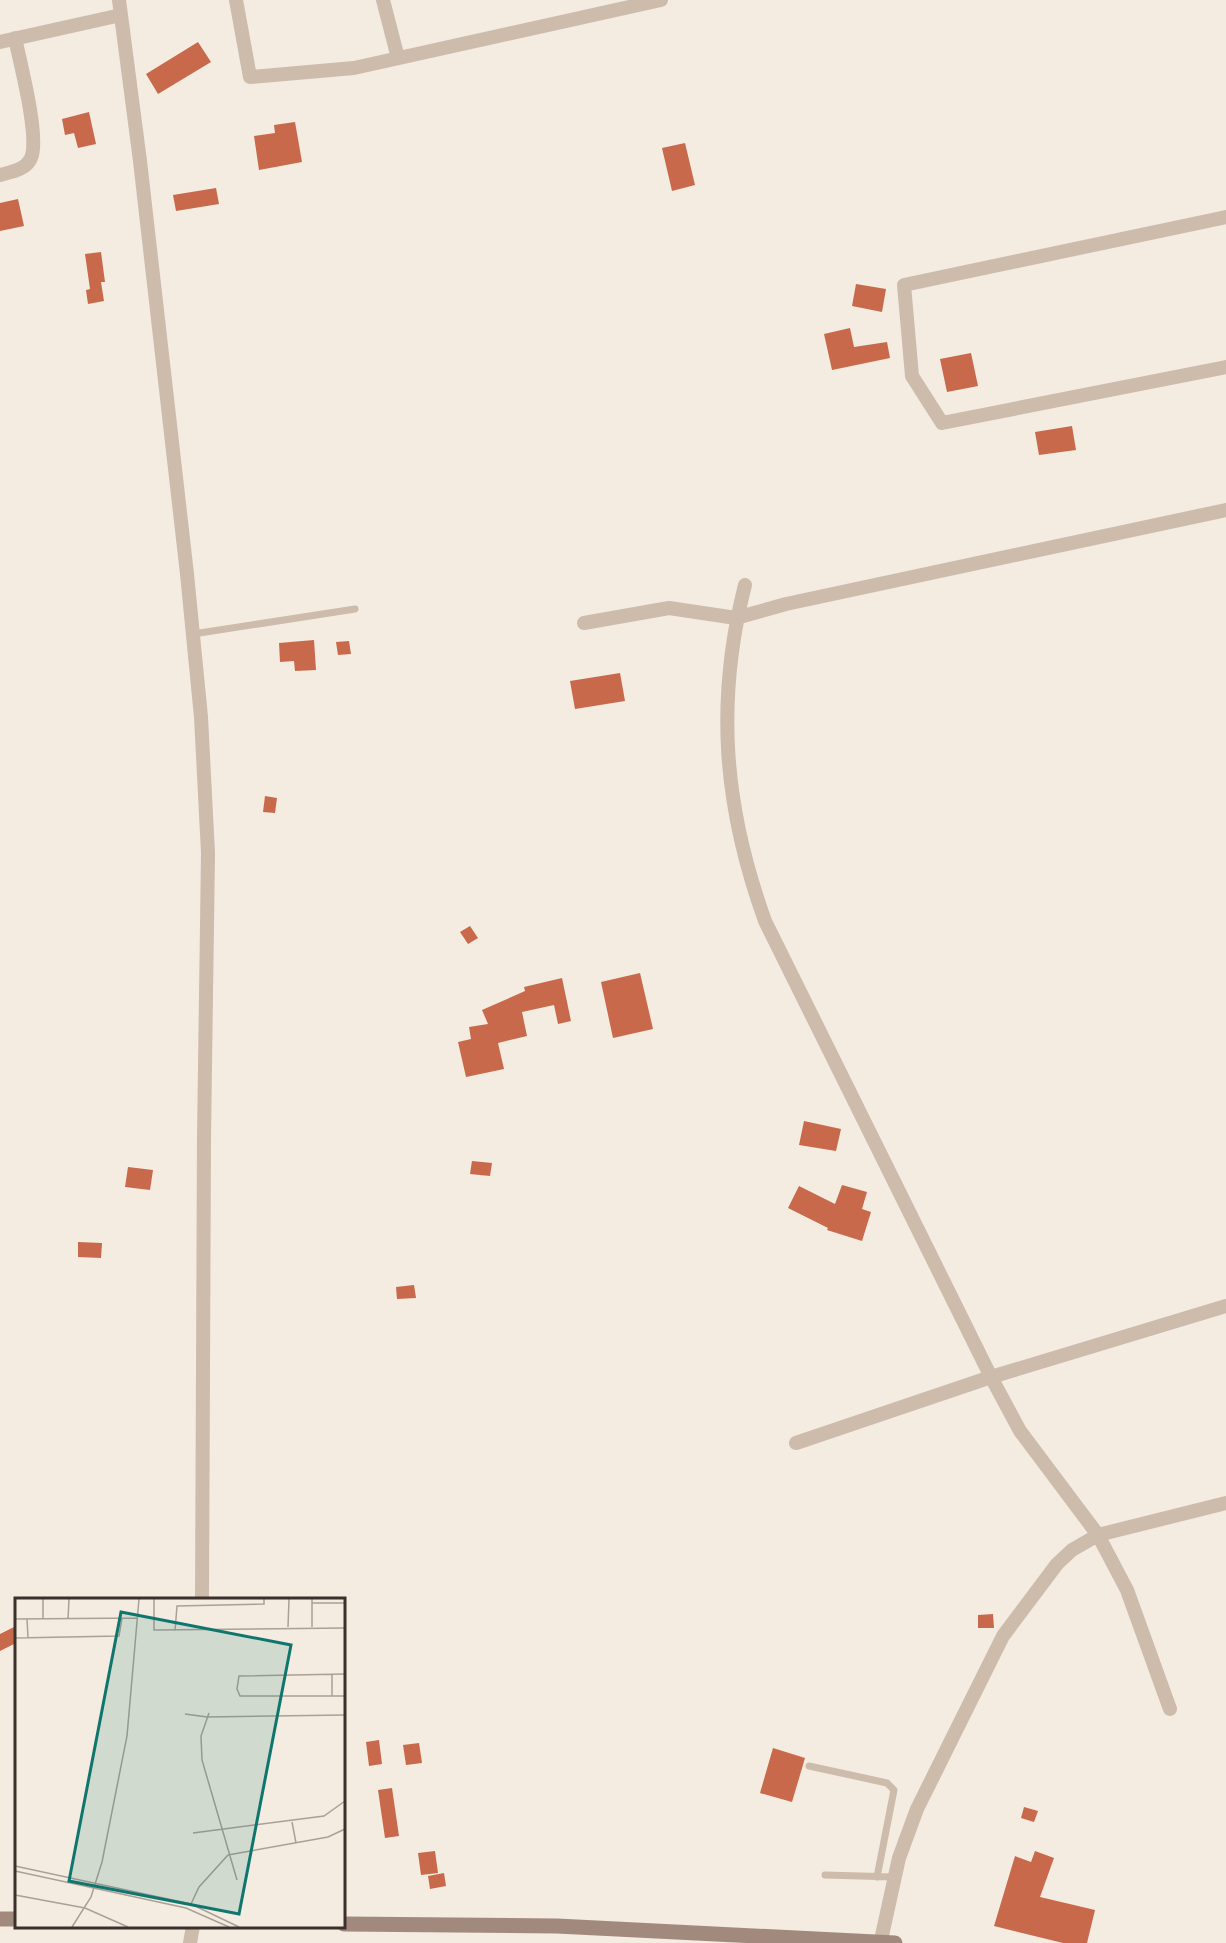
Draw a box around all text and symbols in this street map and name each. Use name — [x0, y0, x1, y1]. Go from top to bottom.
inset map — [15, 1598, 345, 1928]

